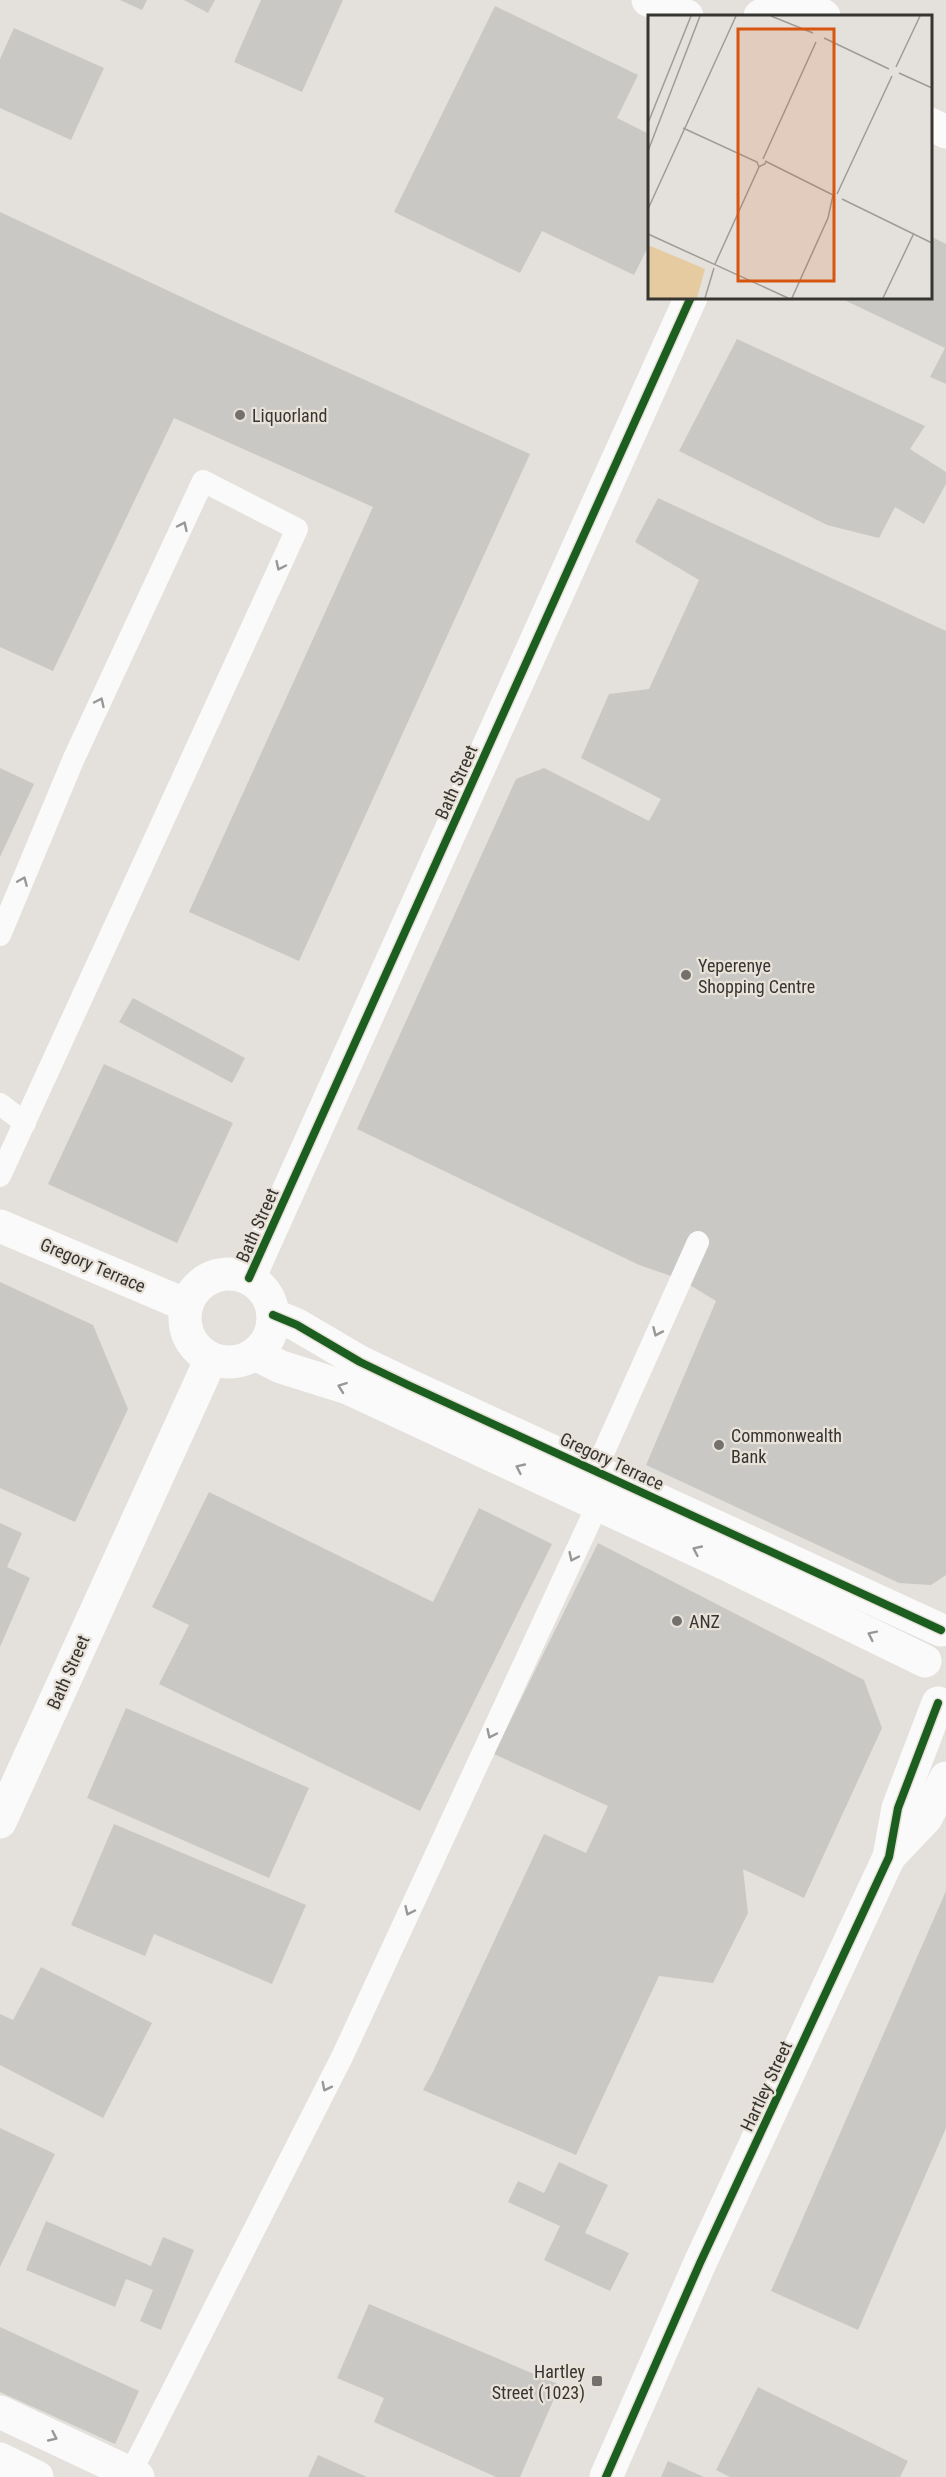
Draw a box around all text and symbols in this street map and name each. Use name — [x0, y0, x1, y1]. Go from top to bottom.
inset map — [648, 15, 931, 298]
place label: Liquorland — [252, 405, 327, 426]
marker: Liquorland — [233, 408, 247, 422]
one-way arrow — [175, 521, 187, 532]
one-way arrow — [276, 560, 288, 571]
one-way arrow — [93, 698, 105, 709]
street label: Bath Street — [430, 742, 482, 822]
one-way arrow — [16, 876, 28, 887]
place label: Yeperenye Shopping Centre — [698, 955, 815, 997]
marker: Yeperenye Shopping Centre — [679, 968, 693, 982]
street label: Bath Street — [231, 1185, 283, 1265]
street label: Gregory Terrace — [37, 1233, 149, 1297]
one-way arrow — [652, 1326, 664, 1337]
one-way arrow — [337, 1381, 348, 1394]
place label: Commonwealth Bank — [731, 1425, 842, 1467]
street label: Gregory Terrace — [557, 1428, 667, 1494]
marker: Commonwealth Bank — [712, 1438, 726, 1452]
one-way arrow — [515, 1463, 526, 1475]
one-way arrow — [692, 1545, 703, 1557]
one-way arrow — [569, 1551, 581, 1562]
place label: ANZ — [689, 1611, 720, 1632]
marker: ANZ — [670, 1614, 684, 1628]
one-way arrow — [868, 1630, 879, 1642]
street label: Bath Street — [42, 1632, 94, 1712]
one-way arrow — [487, 1728, 499, 1739]
one-way arrow — [405, 1905, 417, 1916]
street label: Hartley Street — [736, 2037, 796, 2135]
one-way arrow — [322, 2081, 333, 2092]
place label: Hartley Street (1023) — [492, 2361, 585, 2404]
marker: Hartley Street (1023) — [590, 2374, 604, 2388]
one-way arrow — [46, 2430, 57, 2442]

